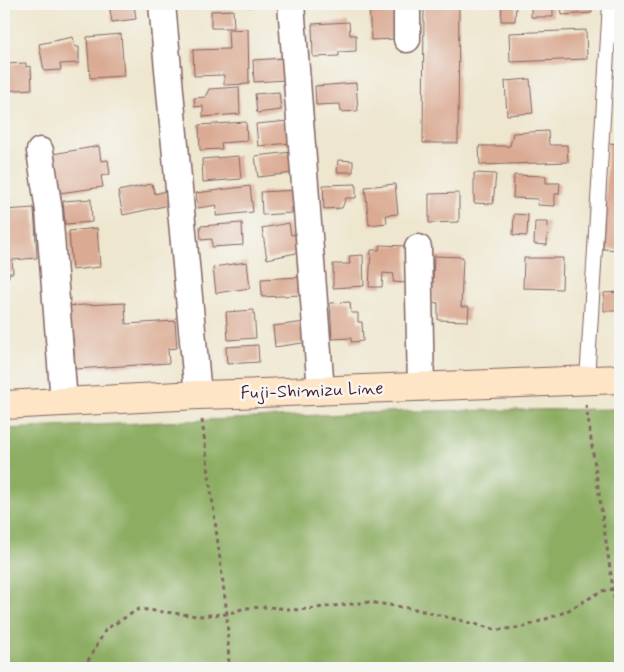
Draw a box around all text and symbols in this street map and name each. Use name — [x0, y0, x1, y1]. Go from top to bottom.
street label: Fuji-Shimizu Line — [240, 377, 384, 405]

